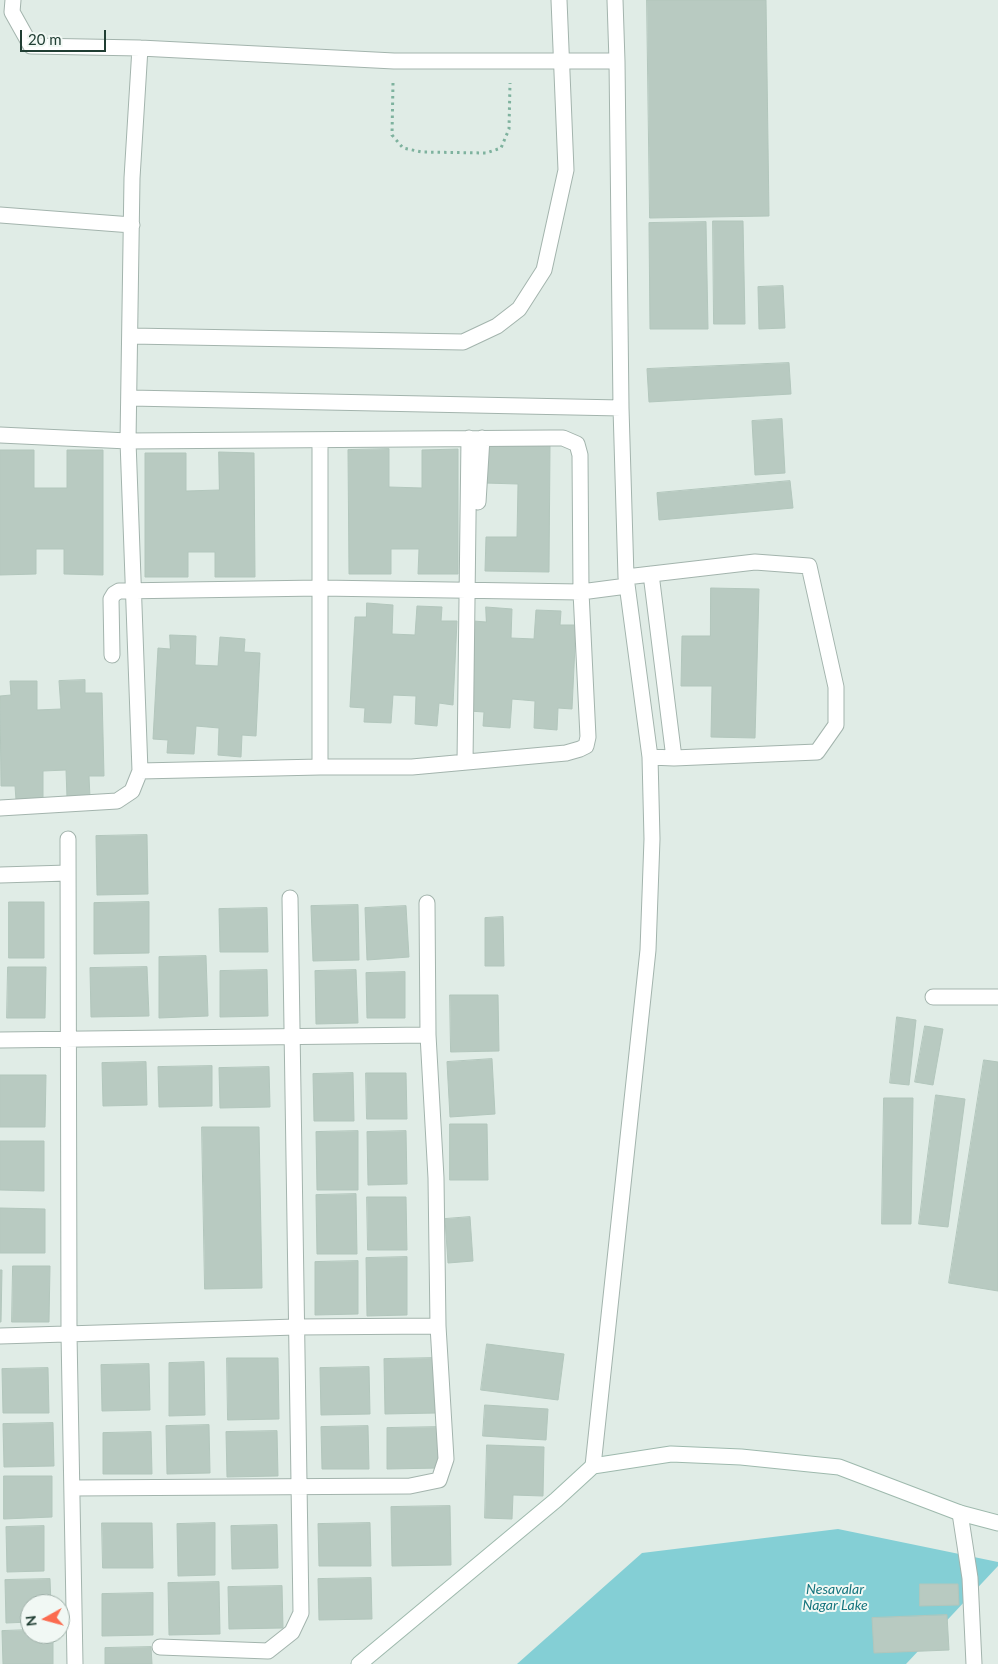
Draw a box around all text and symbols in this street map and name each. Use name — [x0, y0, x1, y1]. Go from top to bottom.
scale bar — [22, 20, 109, 52]
text: 20 m — [28, 30, 62, 48]
water label: Nesavalar Nagar Lake — [802, 1581, 868, 1614]
north arrow — [20, 1594, 70, 1644]
text: N — [22, 1614, 40, 1627]

